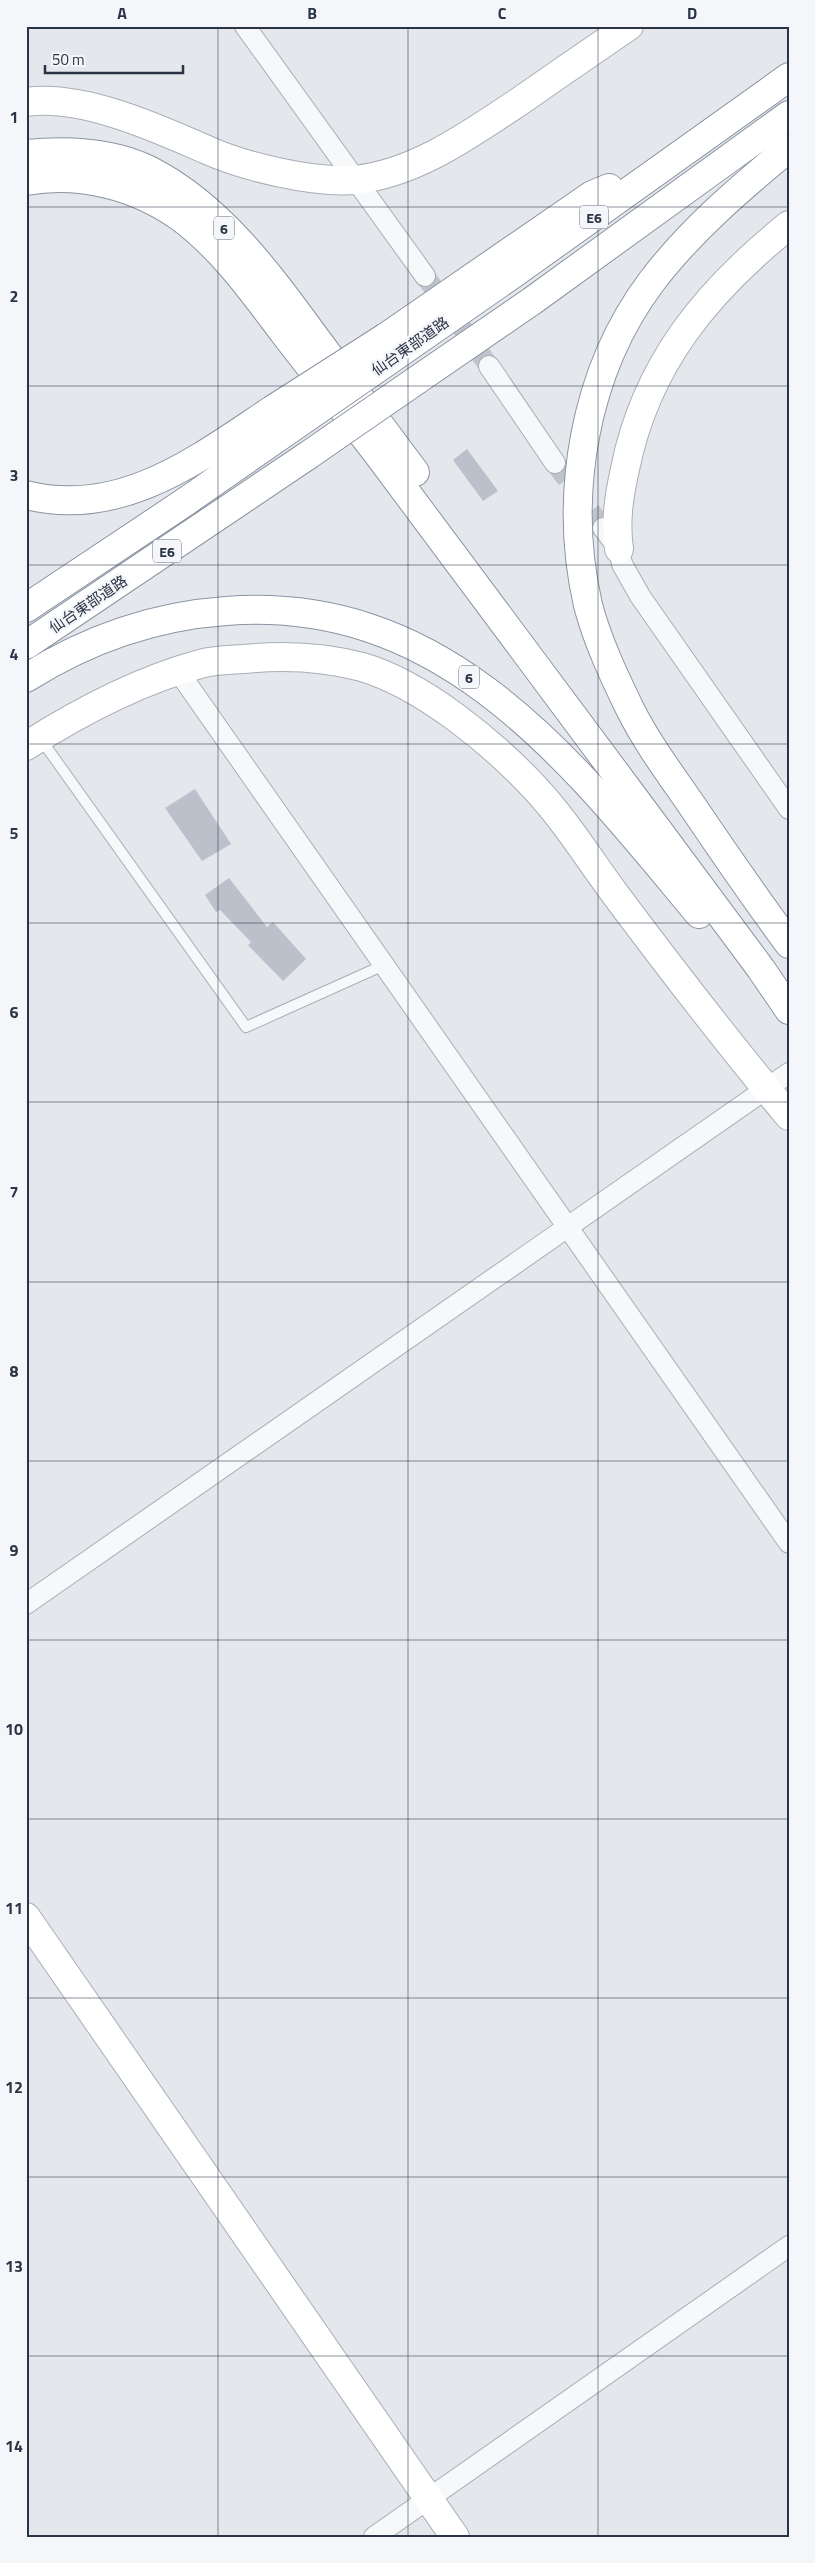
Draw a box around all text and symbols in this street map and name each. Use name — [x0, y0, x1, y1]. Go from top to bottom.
text: A — [117, 1, 127, 25]
text: B — [307, 1, 317, 25]
text: C — [498, 1, 507, 25]
text: D — [687, 1, 697, 25]
scale bar — [45, 42, 182, 74]
text: 50 m — [52, 48, 85, 71]
text: 1 — [10, 105, 18, 129]
road number: E6 — [580, 206, 608, 228]
road number: 6 — [214, 217, 234, 240]
text: 2 — [10, 284, 18, 308]
street label: 仙台東部道路 — [367, 311, 453, 381]
text: 3 — [10, 463, 18, 487]
road number: E6 — [153, 540, 181, 562]
street label: 仙台東部道路 — [44, 569, 132, 639]
text: 4 — [10, 642, 19, 666]
road number: 6 — [459, 666, 479, 689]
text: 5 — [10, 821, 19, 845]
text: 6 — [10, 1000, 19, 1024]
text: 7 — [10, 1180, 18, 1204]
text: 8 — [10, 1359, 19, 1383]
text: 9 — [10, 1538, 19, 1562]
text: 10 — [5, 1717, 23, 1741]
text: 11 — [5, 1896, 23, 1920]
text: 12 — [5, 2075, 23, 2099]
text: 13 — [5, 2254, 23, 2278]
text: 14 — [5, 2434, 23, 2458]

